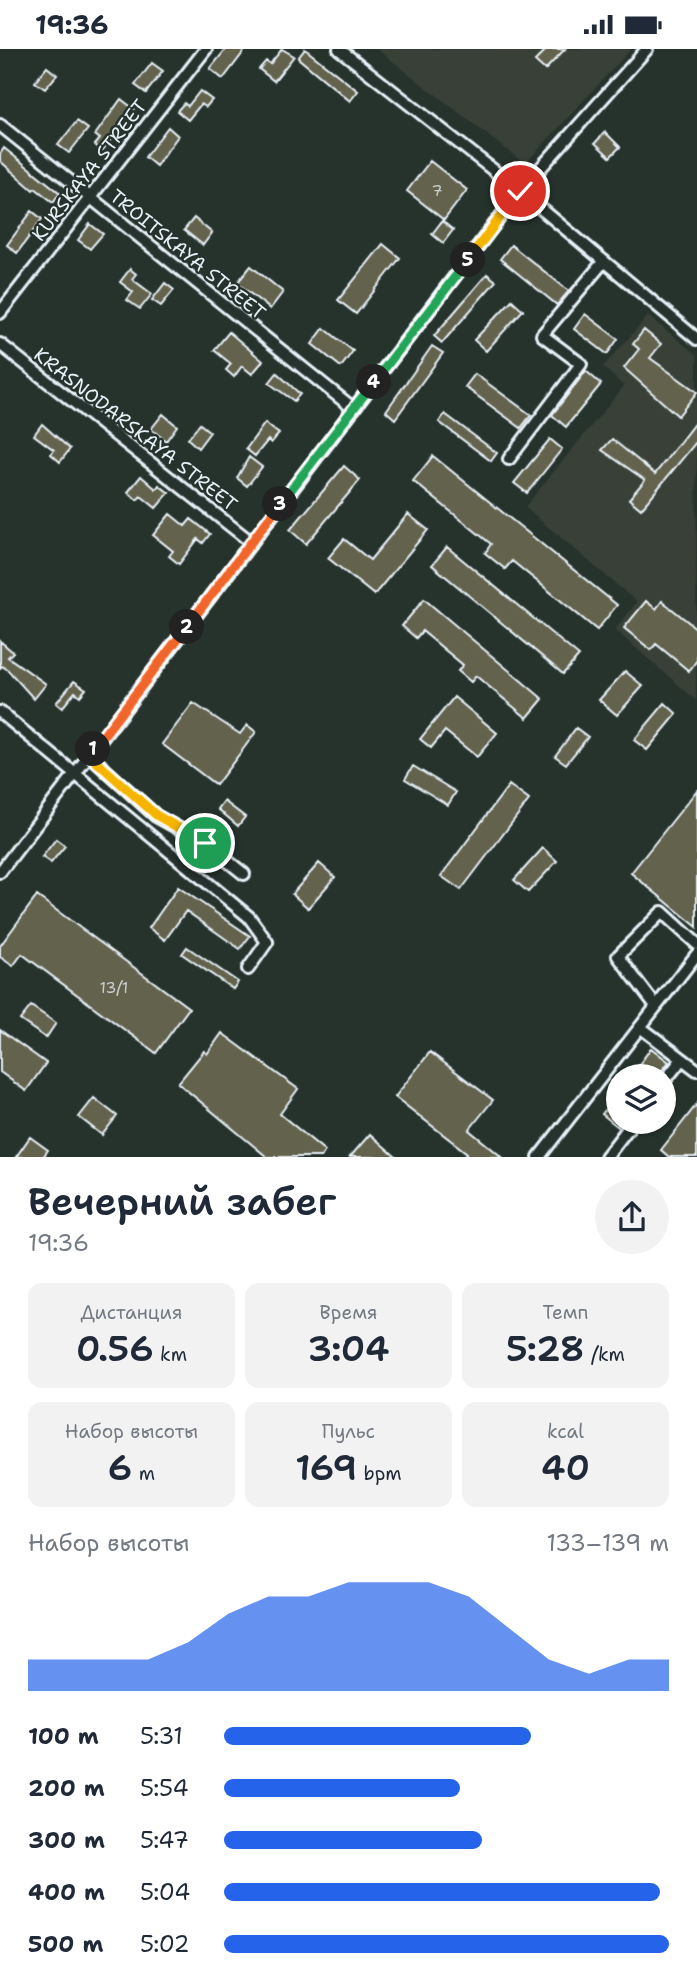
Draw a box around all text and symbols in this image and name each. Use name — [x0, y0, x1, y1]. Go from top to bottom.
text: 19:36 — [35, 7, 108, 42]
street label: KURSKAYA STREET — [26, 94, 153, 246]
pin — [490, 161, 550, 221]
icon: check — [501, 172, 539, 210]
house number: 7 — [431, 180, 443, 201]
street label: TROITSKAYA STREET — [105, 184, 271, 325]
pin: 5 — [450, 243, 486, 277]
text: 5 — [462, 247, 473, 272]
street label: KRASNODARSKAYA STREET — [29, 342, 243, 517]
pin: 4 — [356, 365, 392, 399]
text: 4 — [367, 369, 380, 394]
pin: 3 — [262, 487, 298, 521]
text: 3 — [273, 491, 286, 516]
pin: 2 — [170, 609, 204, 645]
text: 2 — [180, 614, 193, 639]
pin: 1 — [76, 731, 110, 767]
text: 1 — [88, 736, 97, 761]
pin — [175, 813, 235, 873]
icon: arrive — [186, 824, 224, 862]
house number: 13/1 — [99, 977, 129, 998]
map controls — [606, 1064, 676, 1134]
button: layers — [606, 1064, 676, 1134]
text: Вечерний забег — [28, 1176, 336, 1227]
button: share — [595, 1180, 669, 1254]
text: 19:36 — [28, 1228, 89, 1258]
text: Дистанция — [81, 1300, 182, 1325]
text: Время — [320, 1300, 377, 1325]
text: Темп — [543, 1300, 588, 1325]
text: 0.56 — [76, 1325, 154, 1372]
text: 3:04 — [308, 1325, 389, 1372]
text: 5:28 — [506, 1325, 585, 1372]
text: km — [154, 1342, 187, 1367]
text: /km — [585, 1342, 625, 1367]
text: Набор высоты — [65, 1419, 198, 1444]
text: Пульс — [322, 1419, 375, 1444]
text: kcal — [547, 1419, 584, 1444]
text: 6 — [108, 1444, 132, 1491]
text: 169 — [295, 1444, 357, 1491]
text: 40 — [541, 1444, 590, 1491]
text: m — [132, 1461, 155, 1486]
text: bpm — [357, 1461, 402, 1486]
text: Набор высоты — [28, 1528, 189, 1558]
text: 133–139 m — [546, 1528, 669, 1558]
text: 100 m — [28, 1721, 99, 1751]
text: 5:31 — [140, 1721, 183, 1751]
text: 200 m — [28, 1773, 105, 1803]
text: 5:54 — [140, 1773, 189, 1803]
text: 300 m — [28, 1825, 105, 1855]
text: 5:47 — [140, 1825, 189, 1855]
text: 400 m — [28, 1877, 105, 1907]
text: 5:04 — [140, 1877, 190, 1907]
text: 500 m — [28, 1929, 103, 1959]
text: 5:02 — [140, 1929, 190, 1959]

